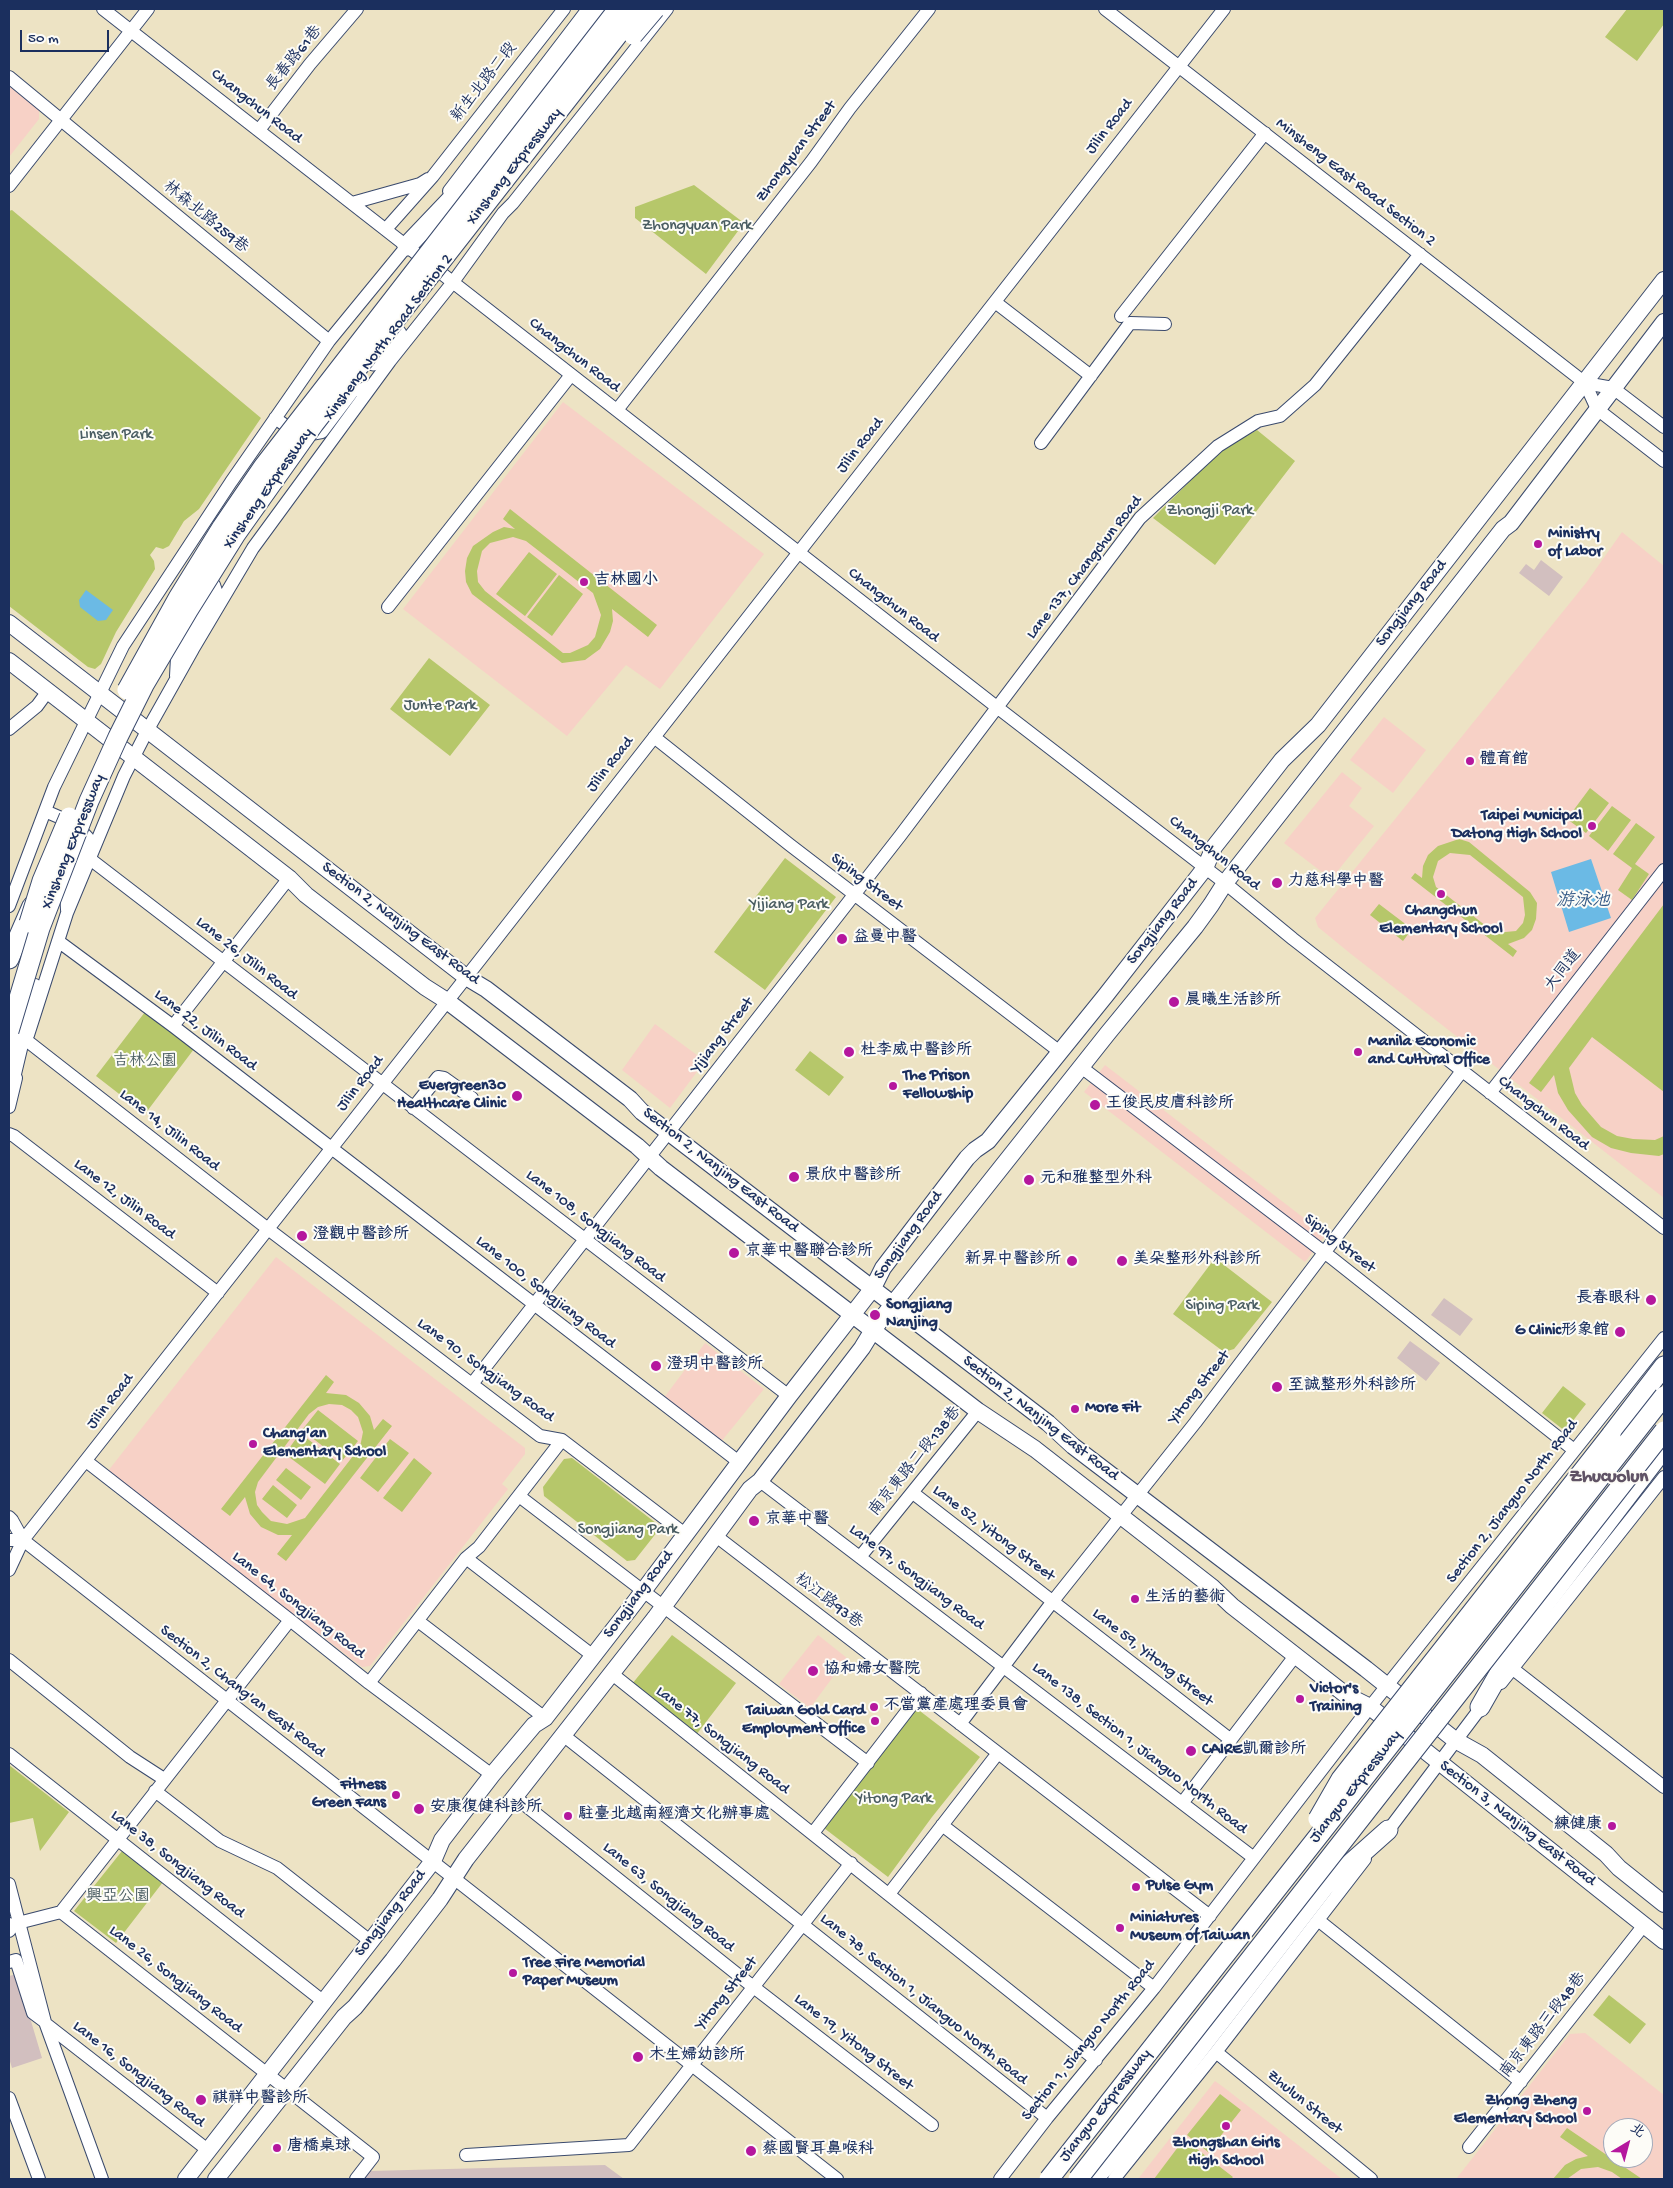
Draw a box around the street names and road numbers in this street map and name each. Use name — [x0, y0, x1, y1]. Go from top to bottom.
street label: 長春路61巷 — [263, 22, 327, 96]
street label: 新生北路二段 — [448, 39, 522, 127]
street label: Changchun Road — [206, 65, 306, 149]
street label: Jilin Road — [1082, 95, 1138, 159]
street label: Zhongyuan Street — [753, 97, 841, 207]
street label: Xinsheng Expressway — [463, 104, 567, 230]
street label: Minsheng East Road Section 2 — [1271, 115, 1439, 251]
street label: 林森北路259巷 — [158, 178, 252, 258]
street label: Xinsheng North Road Section 2 — [320, 251, 458, 425]
street label: Changchun Road — [524, 314, 624, 398]
street label: Jilin Road — [833, 414, 889, 478]
street label: Xinsheng Expressway — [220, 425, 318, 553]
street label: Lane 137, Changchun Road — [1023, 492, 1147, 644]
street label: Songjiang Road — [1372, 557, 1452, 651]
street label: Changchun Road — [843, 564, 943, 648]
street label: Jilin Road — [583, 733, 639, 797]
street label: Xinsheng Expressway — [38, 772, 110, 912]
street label: Changchun Road — [1164, 812, 1264, 896]
street label: Siping Street — [826, 850, 906, 916]
street label: Section 2, Nanjing East Road — [317, 858, 483, 990]
street label: Songjiang Road — [1123, 875, 1203, 969]
street label: Lane 26, Jilin Road — [191, 913, 301, 1005]
street label: 大同道 — [1542, 946, 1586, 996]
street label: Lane 22, Jilin Road — [150, 986, 260, 1076]
street label: Yijiang Street — [687, 994, 759, 1078]
street label: Jilin Road — [333, 1052, 389, 1116]
street label: Changchun Road — [1493, 1072, 1593, 1156]
street label: Lane 14, Jilin Road — [115, 1086, 223, 1176]
street label: Section 2, Nanjing East Road — [638, 1104, 802, 1238]
street label: Lane 12, Jilin Road — [69, 1155, 179, 1245]
street label: Lane 108, Songjiang Road — [521, 1166, 669, 1288]
street label: Songjiang Road — [870, 1188, 948, 1284]
street label: Siping Street — [1299, 1210, 1379, 1278]
street label: Lane 100, Songjiang Road — [471, 1232, 619, 1354]
street label: Lane 90, Songjiang Road — [413, 1315, 557, 1427]
street label: Yitong Street — [1165, 1347, 1235, 1429]
street label: Section 2, Nanjing East Road — [958, 1352, 1122, 1486]
street label: Jilin Road — [83, 1370, 139, 1434]
street label: 南京東路二段138巷 — [866, 1403, 966, 1521]
street label: Section 2, Jianguo North Road — [1443, 1416, 1583, 1588]
street label: Lane 52, Yitong Street — [928, 1482, 1058, 1586]
street label: Lane 97, Songjiang Road — [845, 1521, 987, 1635]
street label: Songjiang Road — [600, 1547, 678, 1643]
street label: Lane 64, Songjiang Road — [228, 1548, 368, 1664]
street label: 松江路93巷 — [790, 1570, 866, 1634]
street label: Lane 59, Yitong Street — [1088, 1605, 1216, 1711]
street label: Section 2, Chang'an East Road — [155, 1621, 329, 1763]
street label: Lane 138, Section 1, Jianguo North Road — [1027, 1659, 1251, 1839]
street label: Lane 77, Songjiang Road — [651, 1683, 793, 1799]
street label: Jianguo Expressway — [1306, 1727, 1406, 1847]
street label: Section 3, Nanjing East Road — [1435, 1757, 1599, 1891]
street label: Lane 38, Songjiang Road — [106, 1807, 248, 1923]
street label: Lane 63, Songjiang Road — [598, 1839, 738, 1957]
street label: Songjiang Road — [351, 1867, 431, 1961]
street label: Lane 78, Section 1, Jianguo North Road — [815, 1910, 1031, 2090]
street label: Lane 26, Songjiang Road — [104, 1922, 246, 2038]
street label: Yitong Street — [692, 1953, 762, 2035]
street label: Section 1, Jianguo North Road — [1018, 1957, 1160, 2125]
street label: 南京東路三段48巷 — [1497, 1970, 1591, 2082]
street label: Lane 19, Yitong Street — [789, 1990, 917, 2096]
street label: Lane 16, Songjiang Road — [68, 2017, 208, 2133]
street label: Jianguo Expressway — [1056, 2046, 1156, 2166]
street label: Zhulun Street — [1262, 2067, 1346, 2139]

